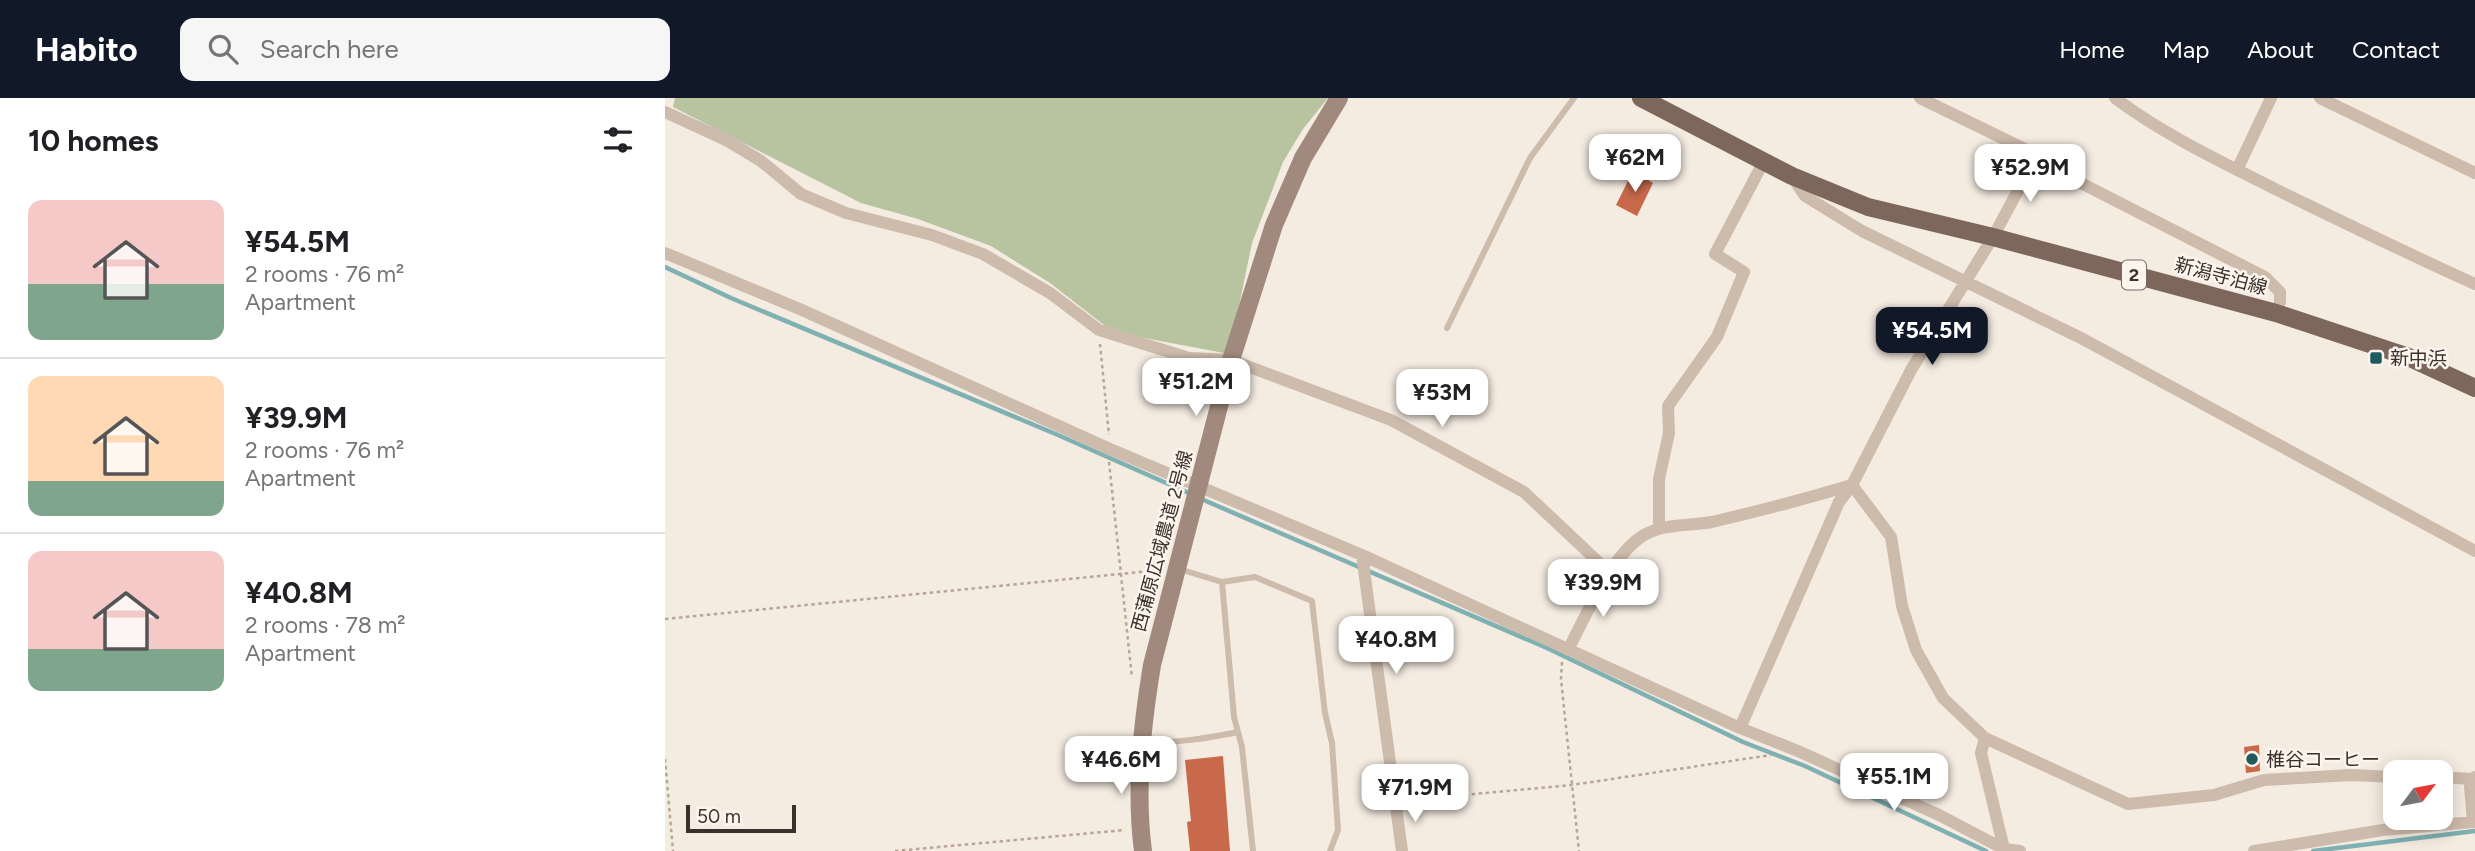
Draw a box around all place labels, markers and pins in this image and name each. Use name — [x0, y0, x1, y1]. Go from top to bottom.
pin: ¥62M — [1594, 134, 1676, 194]
pin: ¥52.9M — [1973, 144, 2087, 204]
pin: ¥54.5M — [1875, 308, 1989, 367]
place label: 新中浜 — [2390, 347, 2447, 370]
marker: 新中浜 — [2368, 350, 2384, 366]
pin: ¥51.2M — [1139, 358, 1253, 418]
pin: ¥53M — [1401, 370, 1483, 429]
pin: ¥39.9M — [1546, 560, 1660, 619]
pin: ¥40.8M — [1339, 616, 1453, 676]
pin: ¥46.6M — [1064, 736, 1178, 796]
place label: 椎谷コーヒー — [2266, 748, 2380, 771]
marker: 椎谷コーヒー — [2244, 751, 2260, 767]
pin: ¥55.1M — [1837, 754, 1951, 813]
pin: ¥71.9M — [1358, 764, 1472, 824]

